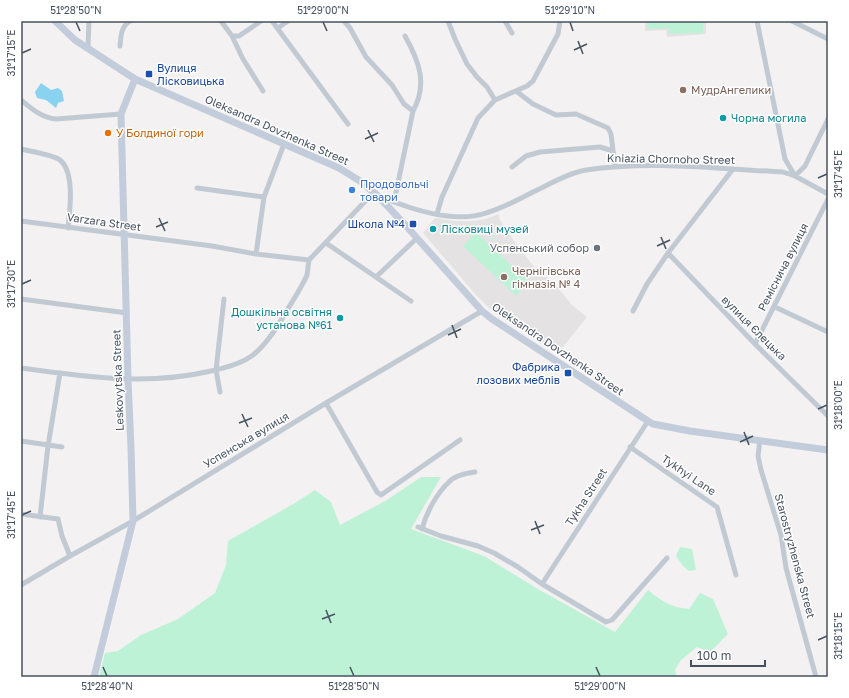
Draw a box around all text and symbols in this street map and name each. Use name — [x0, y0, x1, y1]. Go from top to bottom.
text: 51°28'50"N — [50, 4, 102, 16]
text: 51°29'00"N — [297, 4, 349, 16]
text: 51°29'10"N — [545, 4, 595, 16]
text: 31°17'15"E — [5, 30, 17, 76]
place label: Вулиця Лісковицька — [157, 61, 224, 87]
marker: Вулиця Лісковицька — [144, 69, 154, 79]
place label: МудрАнгелики — [691, 83, 771, 96]
marker: МудрАнгелики — [678, 85, 688, 95]
street label: Oleksandra Dovzhenka Street — [203, 92, 351, 167]
place label: Чорна могила — [731, 111, 806, 124]
marker: Чорна могила — [718, 113, 728, 123]
place label: У Болдиної гори — [116, 126, 204, 139]
marker: У Болдиної гори — [103, 128, 113, 138]
text: 31°17'45"E — [832, 150, 844, 198]
street label: Kniazia Chornoho Street — [607, 151, 735, 166]
place label: Продовольчі товари — [360, 177, 429, 203]
marker: Продовольчі товари — [347, 185, 357, 195]
street label: Varzara Street — [66, 210, 142, 233]
place label: Школа №4 — [348, 217, 405, 230]
marker: Школа №4 — [408, 219, 418, 229]
street label: Реміснича вулиця — [755, 221, 810, 313]
place label: Лісковиці музей — [441, 222, 529, 235]
marker: Лісковиці музей — [428, 224, 438, 234]
place label: Успенський собор — [490, 241, 589, 254]
marker: Успенський собор — [592, 243, 602, 253]
text: 31°17'30"E — [5, 260, 17, 308]
place label: Чернігівська гімназія № 4 — [512, 264, 581, 290]
marker: Чернігівська гімназія № 4 — [499, 272, 509, 282]
street label: вулиця Єлецька — [719, 293, 789, 363]
street label: Oleksandra Dovzhenka Street — [490, 300, 627, 398]
place label: Дошкільна освітня установа №61 — [231, 305, 332, 331]
marker: Дошкільна освітня установа №61 — [335, 313, 345, 323]
street label: Leskovytska Street — [109, 329, 126, 431]
place label: Фабрика лозових меблів — [477, 360, 560, 386]
marker: Фабрика лозових меблів — [563, 368, 573, 378]
text: 31°18'00"E — [832, 380, 844, 430]
street label: Успенська вулиця — [201, 409, 291, 470]
street label: Tykhyi Lane — [660, 452, 719, 497]
street label: Tykha Street — [562, 465, 609, 528]
text: 31°17'45"E — [5, 491, 17, 539]
street label: Starostryzhenska Street — [773, 492, 818, 619]
text: 31°18'15"E — [832, 612, 844, 660]
scale bar — [691, 642, 765, 668]
text: 100 m — [697, 648, 731, 663]
text: 51°28'40"N — [81, 680, 133, 692]
text: 51°28'50"N — [328, 680, 380, 692]
text: 51°29'00"N — [574, 680, 626, 692]

